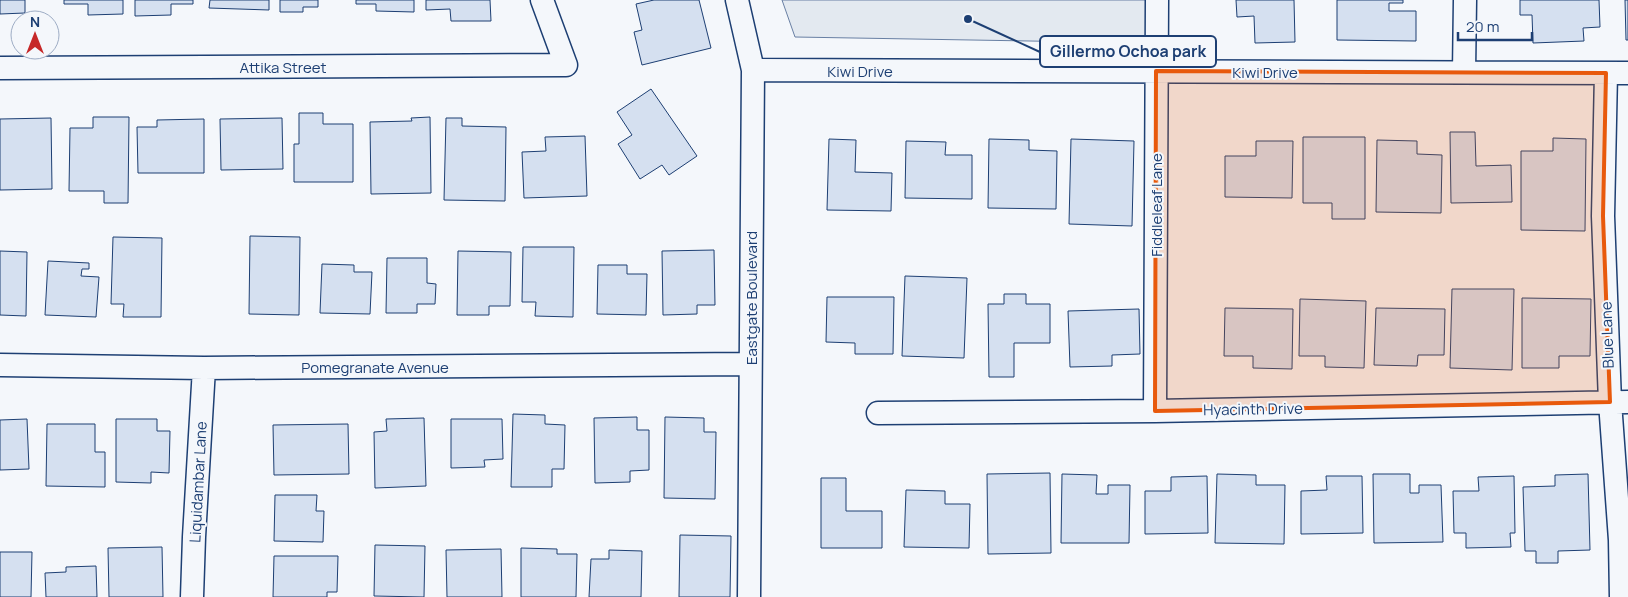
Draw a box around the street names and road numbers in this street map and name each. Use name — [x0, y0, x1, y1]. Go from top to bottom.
street label: Attika Street — [240, 57, 326, 78]
street label: Kiwi Drive — [827, 61, 893, 82]
street label: Kiwi Drive — [1232, 62, 1298, 83]
street label: Fiddleleaf Lane — [1146, 153, 1167, 257]
street label: Eastgate Boulevard — [741, 231, 762, 365]
street label: Blue Lane — [1595, 301, 1619, 369]
street label: Pomegranate Avenue — [301, 357, 449, 378]
street label: Hyacinth Drive — [1203, 398, 1303, 420]
street label: Liquidambar Lane — [184, 420, 212, 543]

